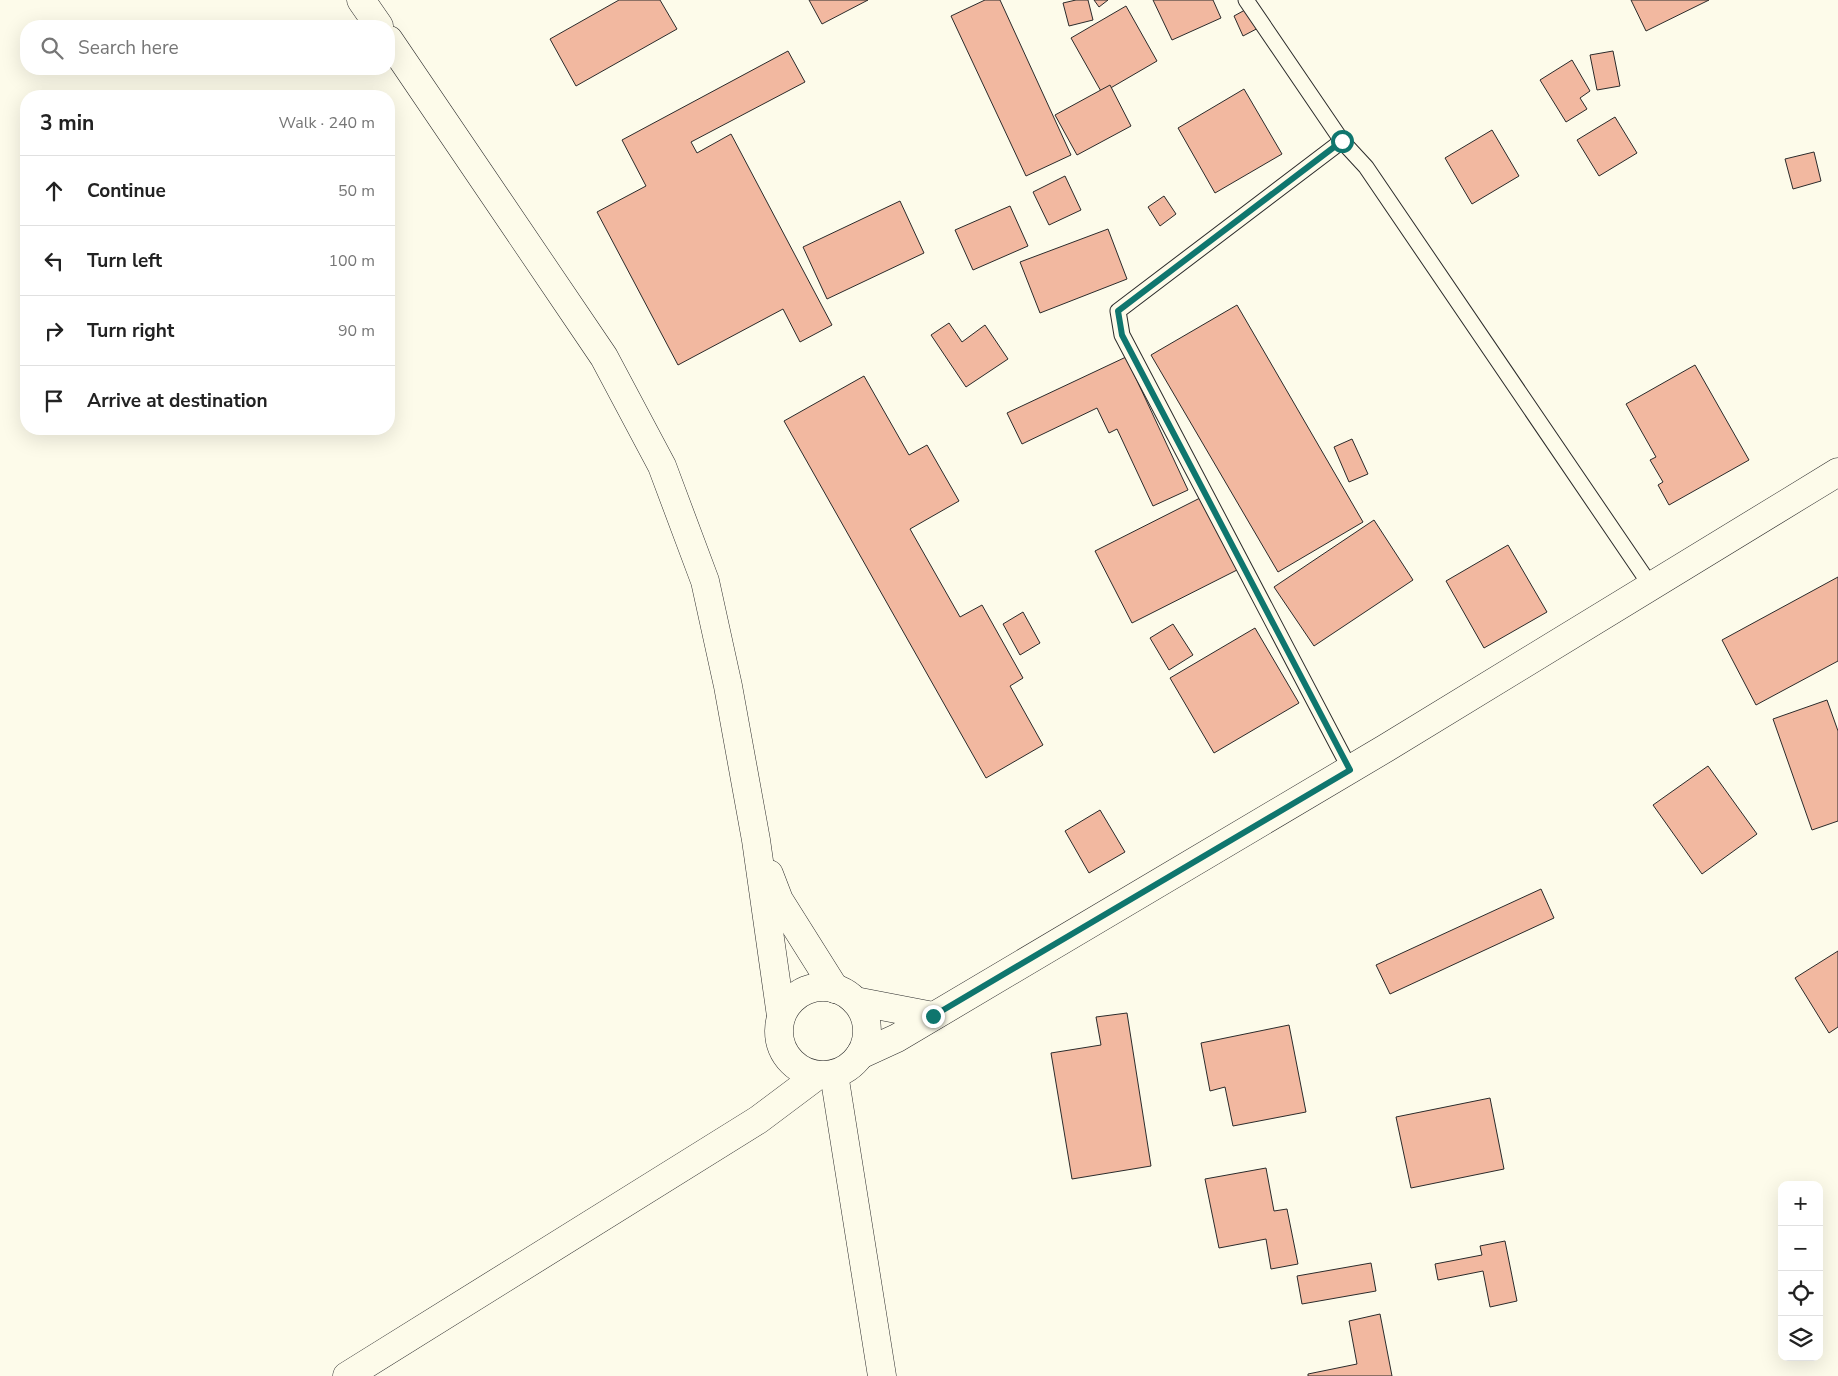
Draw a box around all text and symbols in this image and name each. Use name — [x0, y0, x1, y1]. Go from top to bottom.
search box — [20, 20, 395, 75]
icon: search — [38, 34, 66, 62]
text: Search here — [78, 35, 179, 61]
text: 3 min — [40, 109, 94, 137]
text: Walk · 240 m — [279, 112, 375, 134]
route start — [1331, 130, 1354, 153]
icon: ahead — [40, 177, 68, 205]
text: Continue — [87, 178, 166, 204]
text: 50 m — [338, 180, 375, 202]
icon: left — [40, 247, 68, 275]
text: Turn left — [87, 248, 162, 274]
text: 100 m — [328, 250, 375, 272]
icon: right — [40, 317, 68, 345]
text: Turn right — [87, 318, 174, 344]
text: 90 m — [338, 320, 375, 342]
icon: arrive — [40, 387, 68, 415]
text: Arrive at destination — [87, 388, 268, 414]
route end — [922, 1005, 945, 1028]
map controls — [1778, 1181, 1823, 1361]
button: + — [1778, 1181, 1823, 1226]
button: − — [1778, 1226, 1823, 1271]
button: locate — [1778, 1271, 1823, 1316]
button: layers — [1778, 1316, 1823, 1361]

